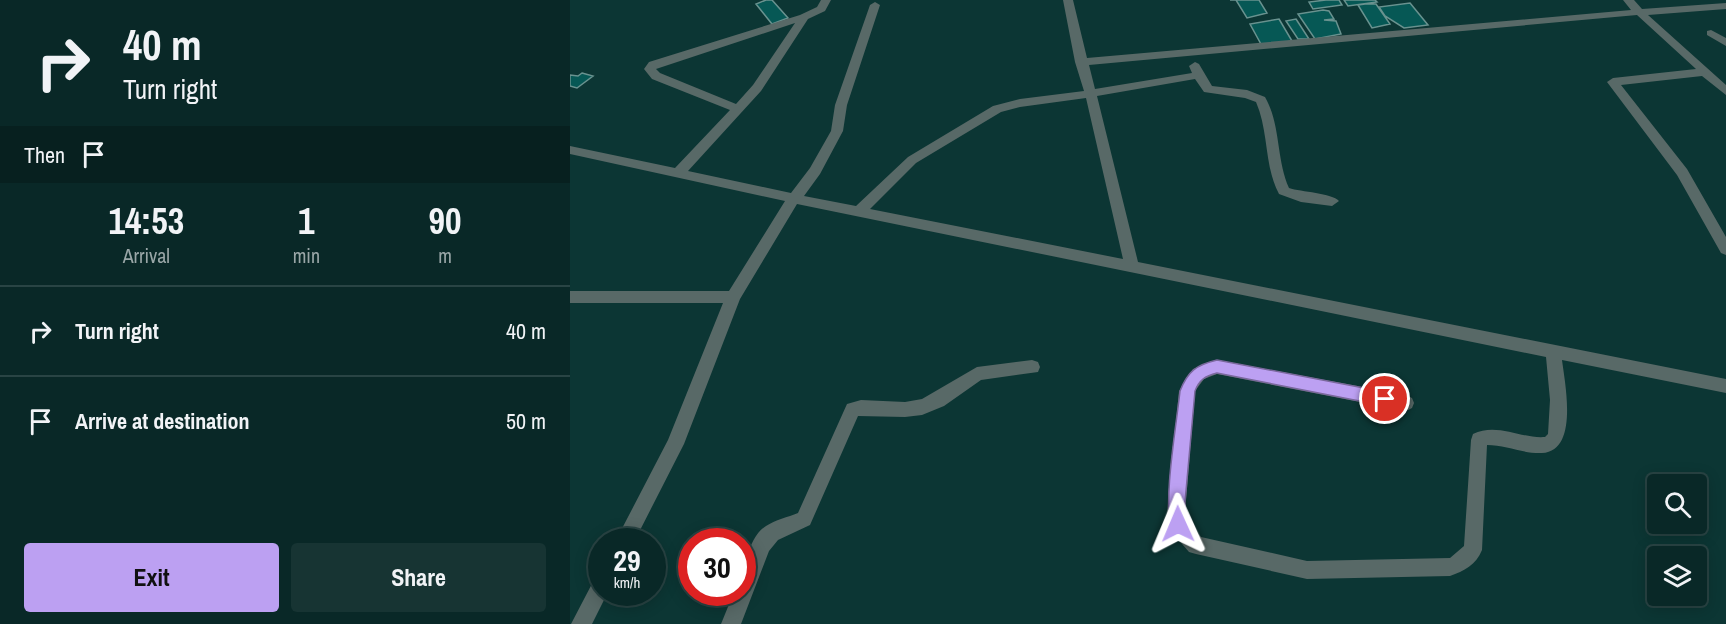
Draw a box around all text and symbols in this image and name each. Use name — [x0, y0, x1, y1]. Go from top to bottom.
text: 40 m — [123, 17, 202, 73]
icon: right — [24, 24, 102, 102]
text: Turn right — [123, 71, 217, 107]
icon: arrive — [77, 138, 110, 171]
text: Then — [24, 140, 65, 170]
text: 14:53 — [109, 197, 184, 245]
text: 1 — [298, 197, 315, 245]
text: 90 — [429, 197, 461, 245]
text: Arrival — [123, 242, 170, 269]
text: min — [293, 242, 320, 269]
text: m — [438, 242, 452, 269]
icon: right — [24, 315, 57, 348]
text: Turn right — [75, 316, 159, 346]
text: 40 m — [506, 316, 546, 346]
pin — [1359, 373, 1410, 424]
icon: arrive — [1368, 382, 1401, 415]
icon: arrive — [24, 405, 57, 438]
text: Arrive at destination — [75, 406, 249, 436]
text: 50 m — [506, 406, 546, 436]
map controls — [1647, 474, 1707, 606]
button: search — [1647, 474, 1707, 534]
position arrow — [1146, 492, 1210, 556]
speed limit sign: 30 — [678, 528, 756, 606]
text: 29 — [613, 540, 641, 580]
button: Exit — [24, 543, 279, 612]
button: Share — [291, 543, 546, 612]
button: layers — [1647, 546, 1707, 606]
text: km/h — [614, 572, 640, 593]

